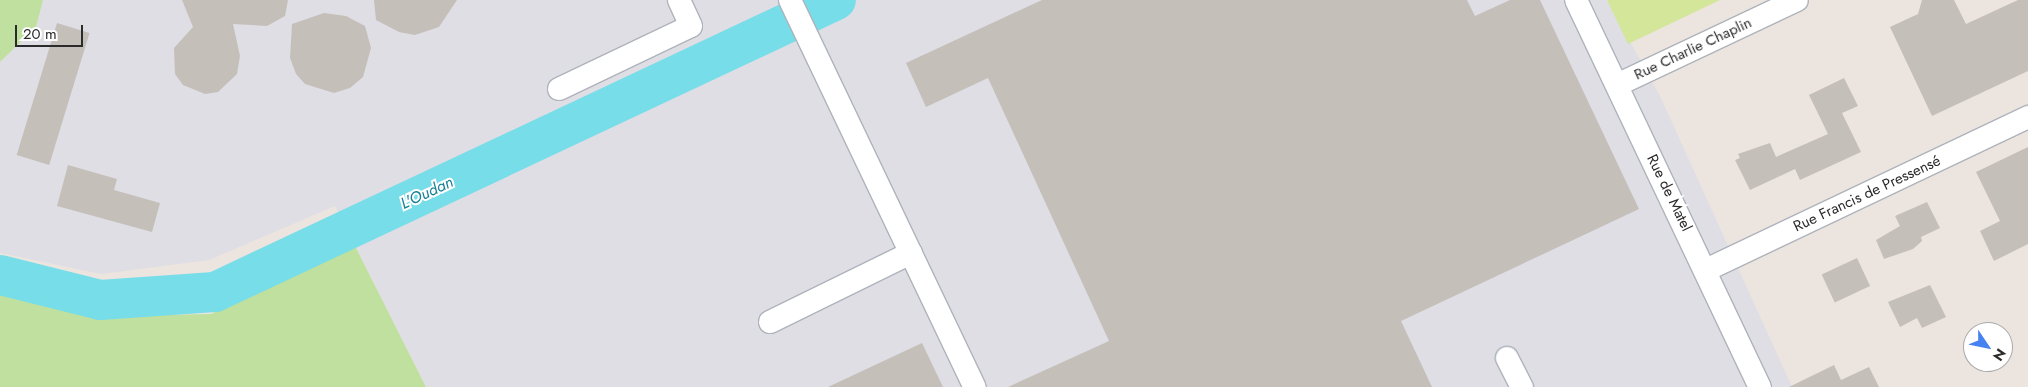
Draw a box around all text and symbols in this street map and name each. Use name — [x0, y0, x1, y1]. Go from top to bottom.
street label: Rue Charlie Chaplin — [1631, 14, 1755, 84]
scale bar — [18, 15, 85, 47]
text: 20 m — [23, 23, 57, 45]
street label: Rue de Matel — [1643, 152, 1695, 234]
street label: Rue Francis de Pressensé — [1791, 152, 1943, 236]
water label: L'Oudan — [398, 173, 456, 213]
north arrow — [1963, 322, 2013, 372]
text: N — [1988, 345, 2011, 365]

